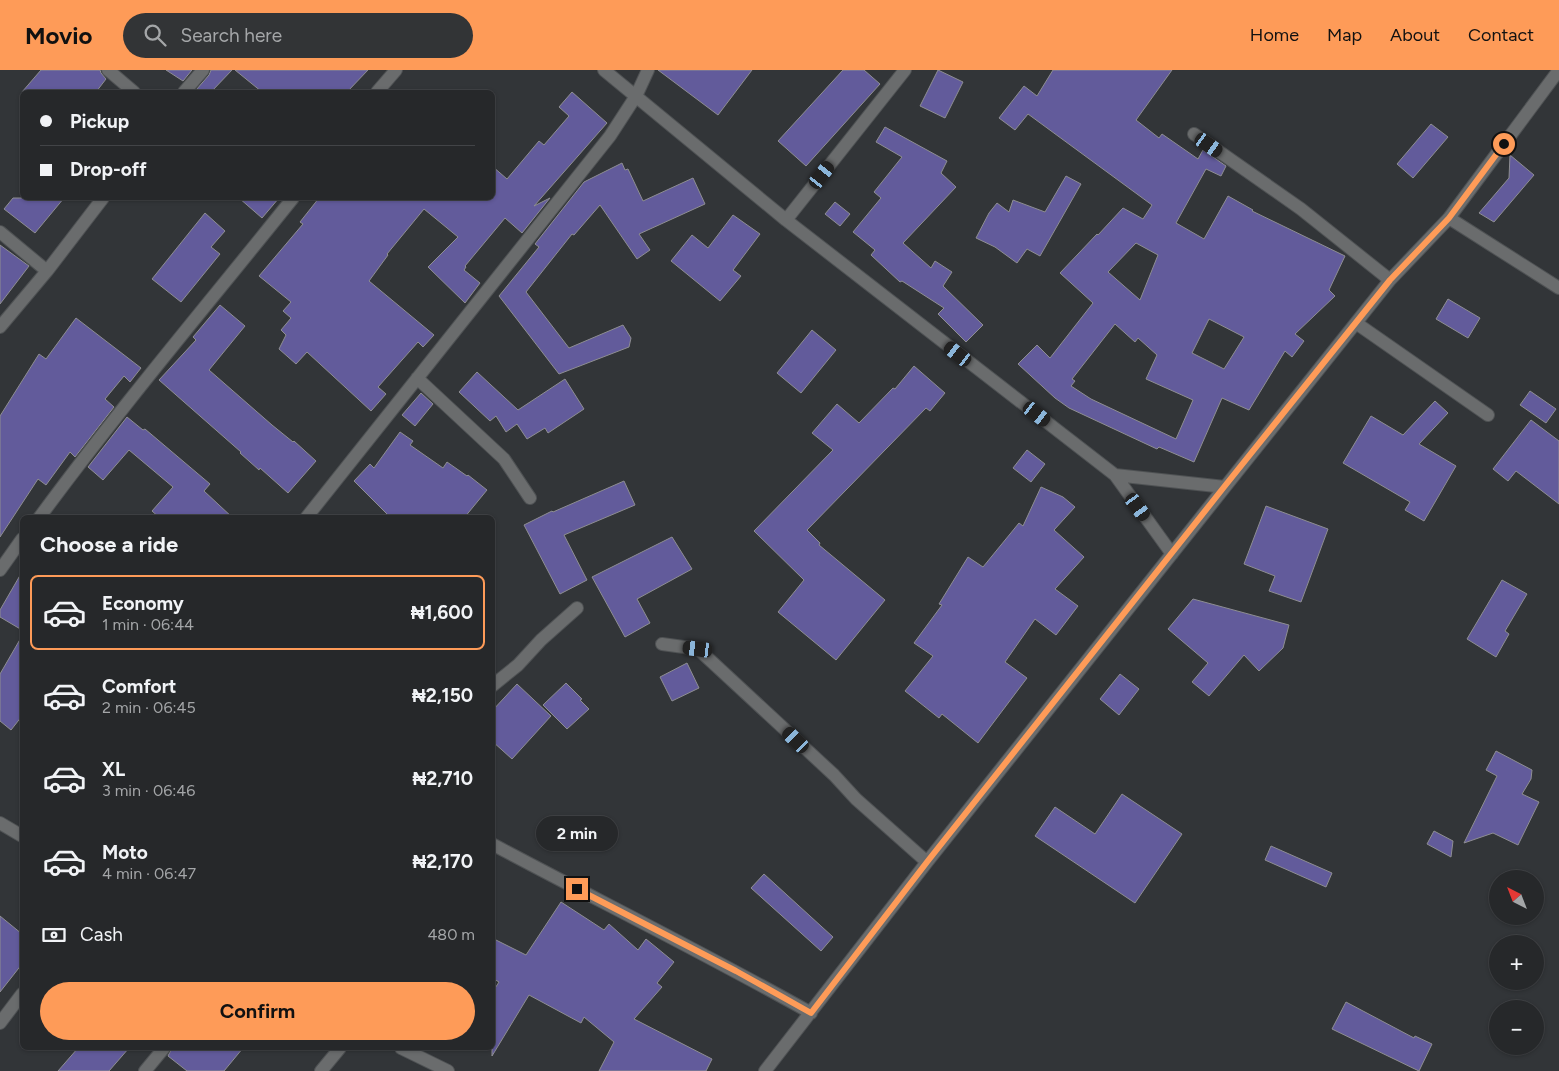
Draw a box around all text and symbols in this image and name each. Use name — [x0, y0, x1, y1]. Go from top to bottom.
search box — [123, 13, 473, 58]
text: Movio — [25, 21, 93, 50]
icon: search — [141, 21, 169, 49]
text: Search here — [181, 24, 282, 47]
text: Home — [1250, 24, 1299, 46]
text: Map — [1327, 24, 1362, 46]
text: About — [1390, 24, 1440, 46]
text: Contact — [1468, 24, 1534, 46]
text: Pickup — [70, 110, 129, 133]
car — [1192, 130, 1225, 160]
route start — [1493, 133, 1515, 155]
text: Drop-off — [70, 158, 147, 181]
car — [806, 159, 837, 191]
car — [941, 339, 974, 369]
car — [1020, 399, 1053, 429]
car — [1123, 490, 1152, 524]
text: Choose a ride — [40, 531, 178, 558]
icon: car — [42, 590, 87, 635]
text: Economy — [102, 592, 184, 615]
text: ₦1,600 — [411, 601, 473, 624]
text: 1 min · 06:44 — [102, 615, 194, 634]
car — [682, 640, 713, 658]
icon: car — [42, 673, 87, 718]
text: Comfort — [102, 675, 177, 698]
text: ₦2,150 — [412, 684, 473, 707]
text: 2 min · 06:45 — [102, 698, 196, 717]
car — [779, 724, 812, 756]
icon: car — [42, 756, 87, 801]
text: XL — [102, 758, 125, 781]
text: ₦2,710 — [413, 767, 473, 790]
text: 3 min · 06:46 — [102, 781, 195, 800]
callout: 2 min — [536, 816, 618, 852]
text: 2 min — [557, 824, 597, 843]
icon: car — [42, 839, 87, 884]
text: Moto — [102, 841, 148, 864]
text: ₦2,170 — [413, 850, 473, 873]
text: 4 min · 06:47 — [102, 864, 196, 883]
north arrow — [1489, 870, 1544, 925]
map controls — [1489, 870, 1544, 1055]
route end — [566, 878, 588, 900]
icon: cash — [40, 921, 68, 949]
text: Cash — [80, 923, 123, 946]
text: 480 m — [427, 925, 475, 944]
button: + — [1489, 935, 1544, 990]
button: Confirm — [40, 982, 475, 1040]
button: − — [1489, 1000, 1544, 1055]

